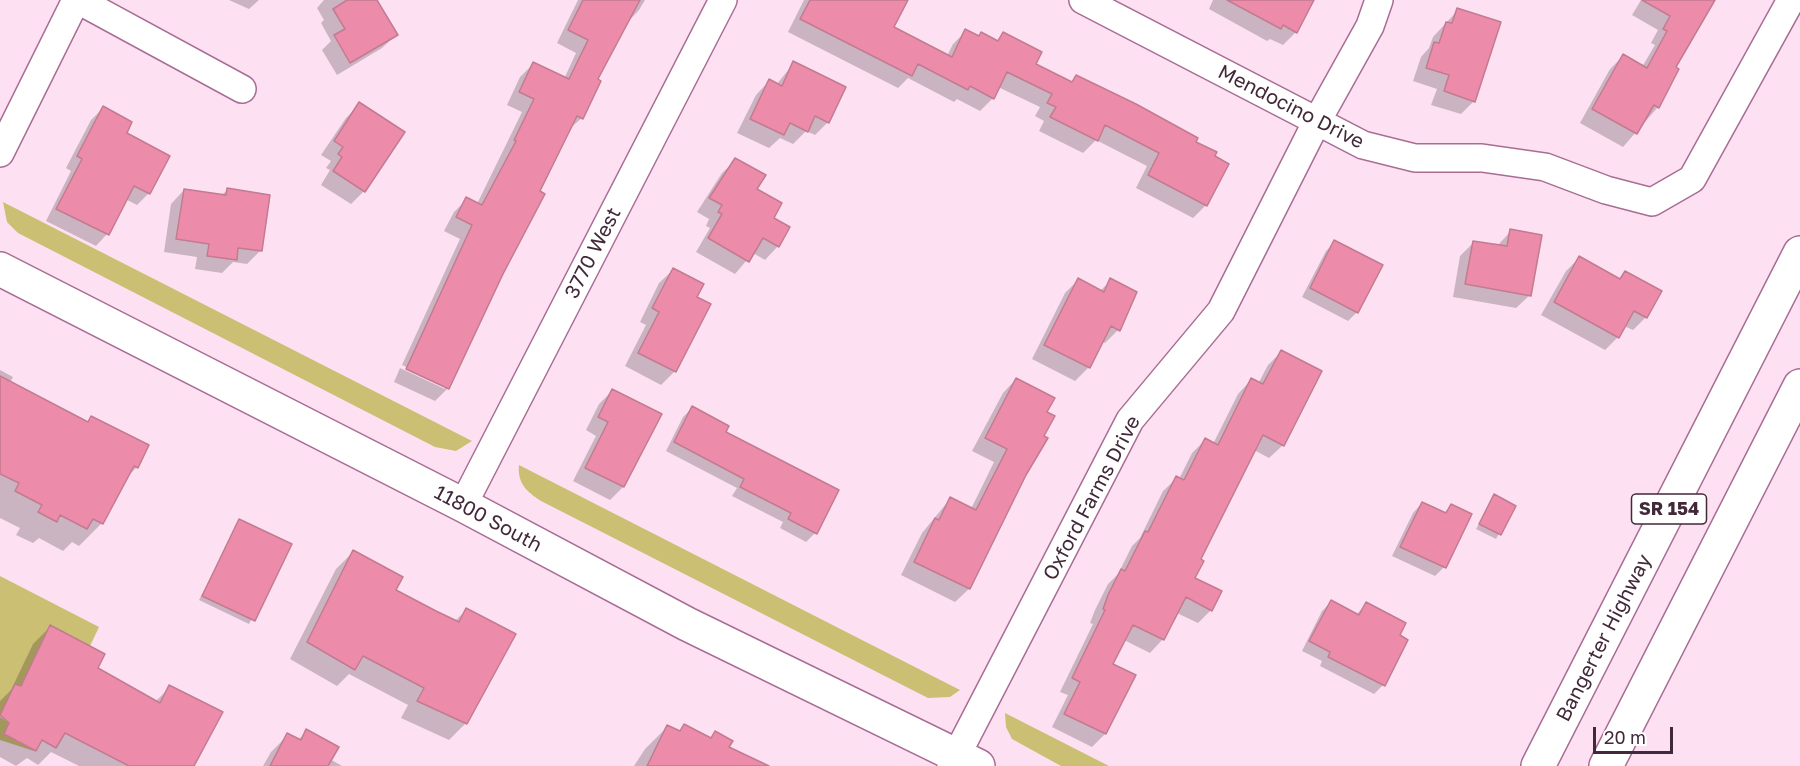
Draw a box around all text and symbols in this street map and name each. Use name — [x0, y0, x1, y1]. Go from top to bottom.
street label: Mendocino Drive — [1214, 60, 1368, 154]
street label: 3770 West — [560, 203, 626, 303]
street label: Oxford Farms Drive — [1038, 412, 1146, 584]
street label: 11800 South — [430, 481, 546, 557]
road number: SR 154 — [1632, 494, 1706, 524]
street label: Bangerter Highway — [1551, 550, 1657, 726]
scale bar — [1596, 715, 1676, 753]
text: 20 m — [1604, 726, 1646, 748]

